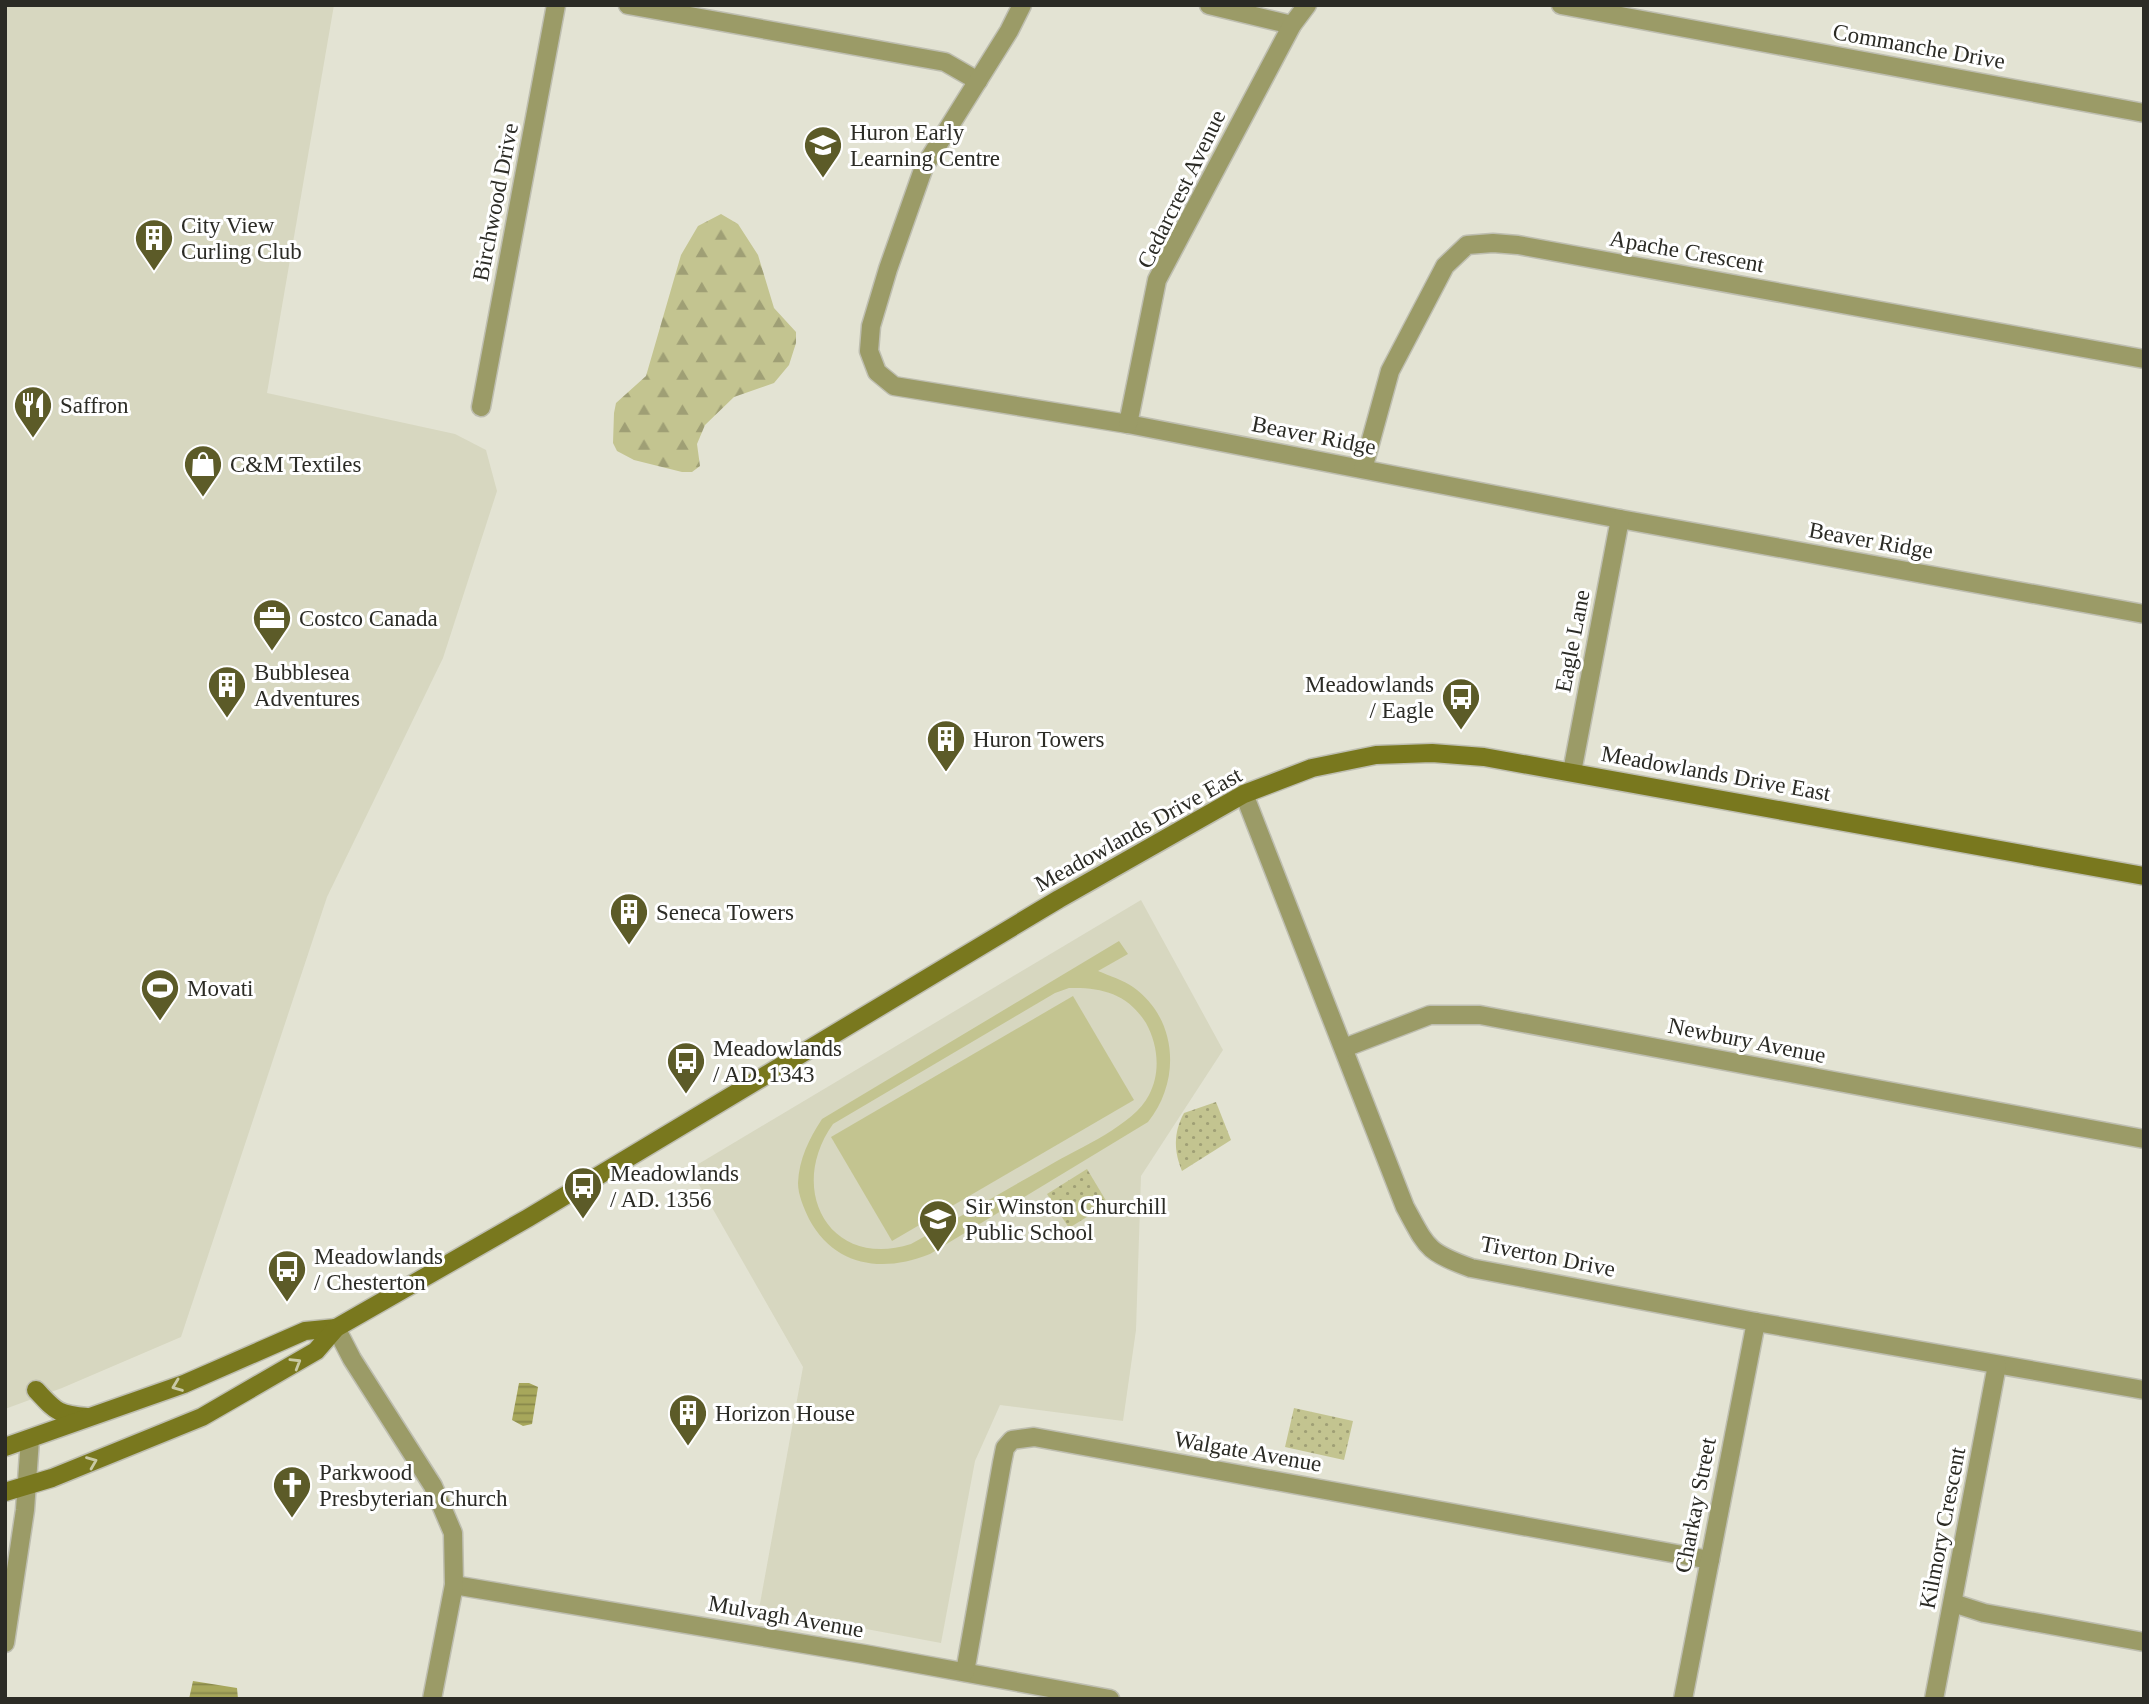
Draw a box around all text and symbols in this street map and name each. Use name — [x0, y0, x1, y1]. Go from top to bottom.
street label: Commanche Drive — [1831, 19, 2007, 74]
street label: Cedarcrest Avenue — [1132, 106, 1231, 272]
place label: Huron Early Learning Centre — [850, 120, 1000, 171]
street label: Birchwood Drive — [468, 121, 523, 283]
school or university icon: Huron Early Learning Centre — [802, 124, 844, 179]
place label: City View Curling Club — [181, 213, 302, 264]
building icon: City View Curling Club — [133, 217, 175, 272]
street label: Apache Crescent — [1608, 226, 1767, 277]
restaurant icon: Saffron — [12, 384, 54, 439]
place label: Saffron — [60, 393, 129, 418]
street label: Beaver Ridge — [1250, 411, 1378, 460]
shop icon: C&M Textiles — [182, 443, 224, 498]
place label: C&M Textiles — [230, 452, 362, 477]
street label: Beaver Ridge — [1807, 517, 1935, 564]
street label: Eagle Lane — [1550, 588, 1595, 695]
office icon: Costco Canada — [251, 597, 293, 652]
place label: Costco Canada — [299, 606, 438, 631]
place label: Bubblesea Adventures — [254, 660, 360, 711]
building icon: Bubblesea Adventures — [206, 664, 248, 719]
place label: Meadowlands / Eagle — [1305, 672, 1434, 723]
bus stop icon: Meadowlands / Eagle — [1440, 676, 1482, 731]
building icon: Huron Towers — [925, 718, 967, 773]
place label: Huron Towers — [973, 727, 1105, 752]
street label: Meadowlands Drive East — [1599, 741, 1833, 806]
street label: Meadowlands Drive East — [1031, 762, 1247, 897]
building icon: Seneca Towers — [608, 891, 650, 946]
place label: Seneca Towers — [656, 900, 794, 925]
sports icon: Movati — [139, 967, 181, 1022]
place label: Movati — [187, 976, 253, 1001]
street label: Newbury Avenue — [1666, 1013, 1828, 1068]
place label: Meadowlands / AD. 1343 — [713, 1036, 842, 1087]
bus stop icon: Meadowlands / AD. 1343 — [665, 1040, 707, 1095]
place label: Meadowlands / AD. 1356 — [610, 1161, 739, 1212]
bus stop icon: Meadowlands / AD. 1356 — [562, 1165, 604, 1220]
place label: Sir Winston Churchill Public School — [965, 1194, 1167, 1245]
school or university icon: Sir Winston Churchill Public School — [917, 1198, 959, 1253]
street label: Tiverton Drive — [1479, 1231, 1617, 1282]
place label: Meadowlands / Chesterton — [314, 1244, 443, 1295]
bus stop icon: Meadowlands / Chesterton — [266, 1248, 308, 1303]
one-way arrow — [289, 1358, 302, 1371]
one-way arrow — [171, 1378, 184, 1392]
building icon: Horizon House — [667, 1392, 709, 1447]
place label: Horizon House — [715, 1401, 855, 1426]
street label: Walgate Avenue — [1172, 1426, 1323, 1477]
street label: Charkay Street — [1670, 1435, 1721, 1575]
street label: Kilmory Crescent — [1915, 1445, 1971, 1611]
one-way arrow — [85, 1457, 97, 1471]
place label: Parkwood Presbyterian Church — [319, 1460, 508, 1511]
church icon: Parkwood Presbyterian Church — [271, 1464, 313, 1519]
street label: Mulvagh Avenue — [706, 1591, 866, 1642]

